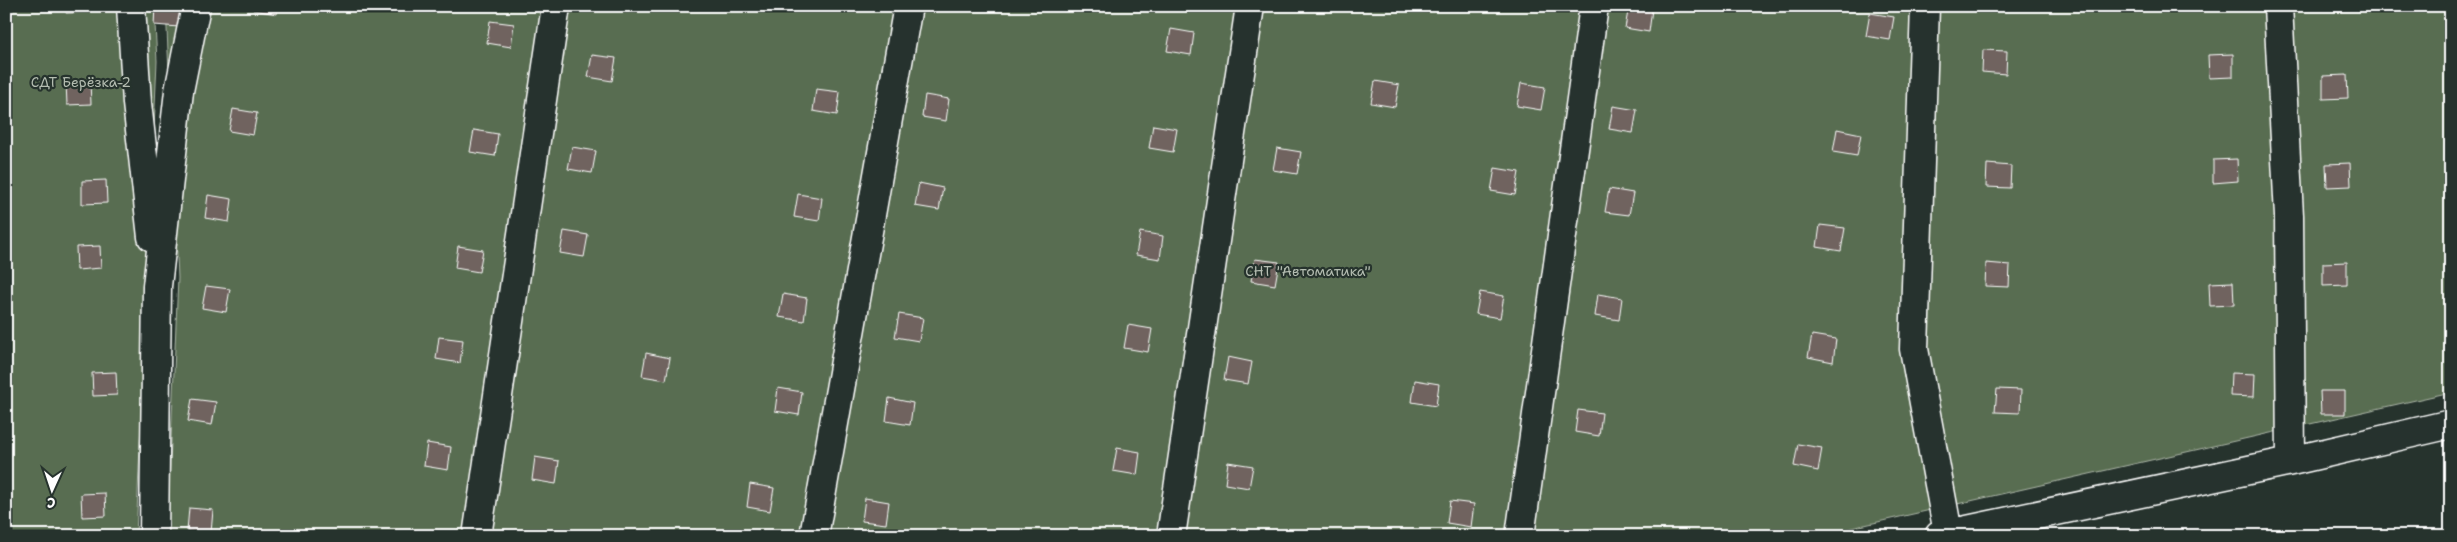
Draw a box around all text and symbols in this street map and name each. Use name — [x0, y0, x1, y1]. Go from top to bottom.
park label: СДТ Берёзка-2 — [31, 73, 131, 91]
park label: СНТ "Автоматика" — [1245, 262, 1371, 280]
north arrow — [28, 464, 78, 514]
text: С — [47, 494, 56, 512]

